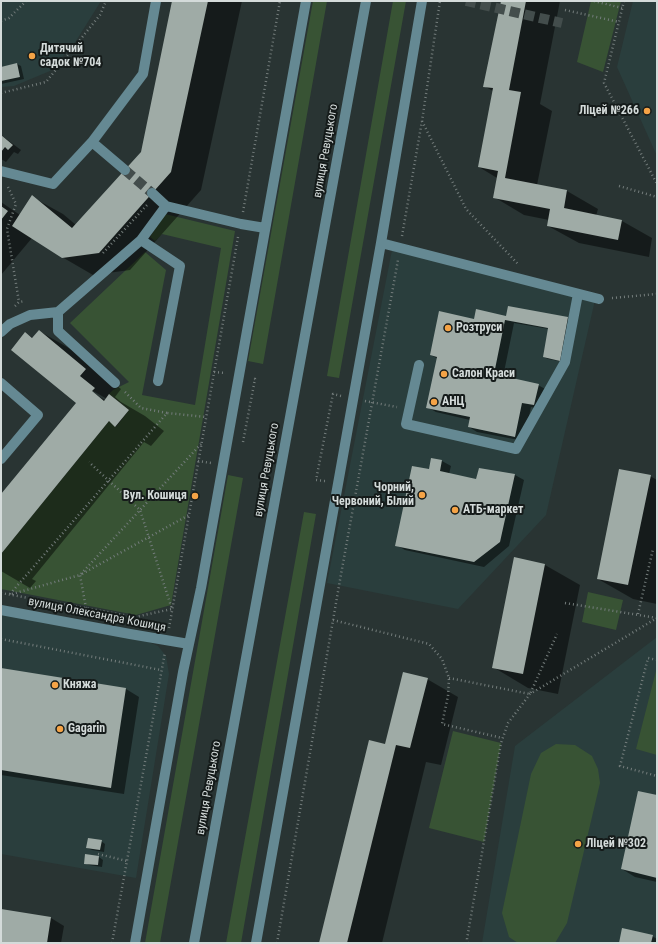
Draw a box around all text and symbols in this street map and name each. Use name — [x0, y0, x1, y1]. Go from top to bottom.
place label: Дитячий садок №704 — [40, 42, 101, 70]
marker: Дитячий садок №704 — [27, 51, 37, 61]
street label: вулиця Ревуцького — [311, 103, 341, 199]
place label: Ліцей №266 — [579, 104, 639, 118]
marker: Ліцей №266 — [642, 106, 652, 116]
place label: Розтруси — [456, 321, 502, 335]
marker: Розтруси — [443, 323, 453, 333]
place label: Салон Краси — [452, 367, 515, 381]
marker: Салон Краси — [439, 369, 449, 379]
place label: АНЦ — [442, 395, 465, 409]
marker: АНЦ — [429, 397, 439, 407]
street label: вулиця Ревуцького — [252, 422, 282, 518]
place label: Чорний, Червоний, Білий — [332, 481, 414, 509]
place label: Вул. Кошиця — [123, 489, 187, 503]
marker: Чорний, Червоний, Білий — [417, 490, 427, 500]
marker: Вул. Кошиця — [190, 491, 200, 501]
place label: АТБ-маркет — [463, 503, 523, 517]
marker: АТБ-маркет — [450, 505, 460, 515]
street label: вулиця Олександра Кошиця — [27, 595, 167, 635]
place label: Княжа — [63, 678, 96, 692]
marker: Княжа — [50, 680, 60, 690]
place label: Gagarin — [68, 722, 105, 736]
marker: Gagarin — [55, 724, 65, 734]
street label: вулиця Ревуцького — [194, 740, 224, 836]
place label: Ліцей №302 — [586, 837, 646, 851]
marker: Ліцей №302 — [573, 839, 583, 849]

